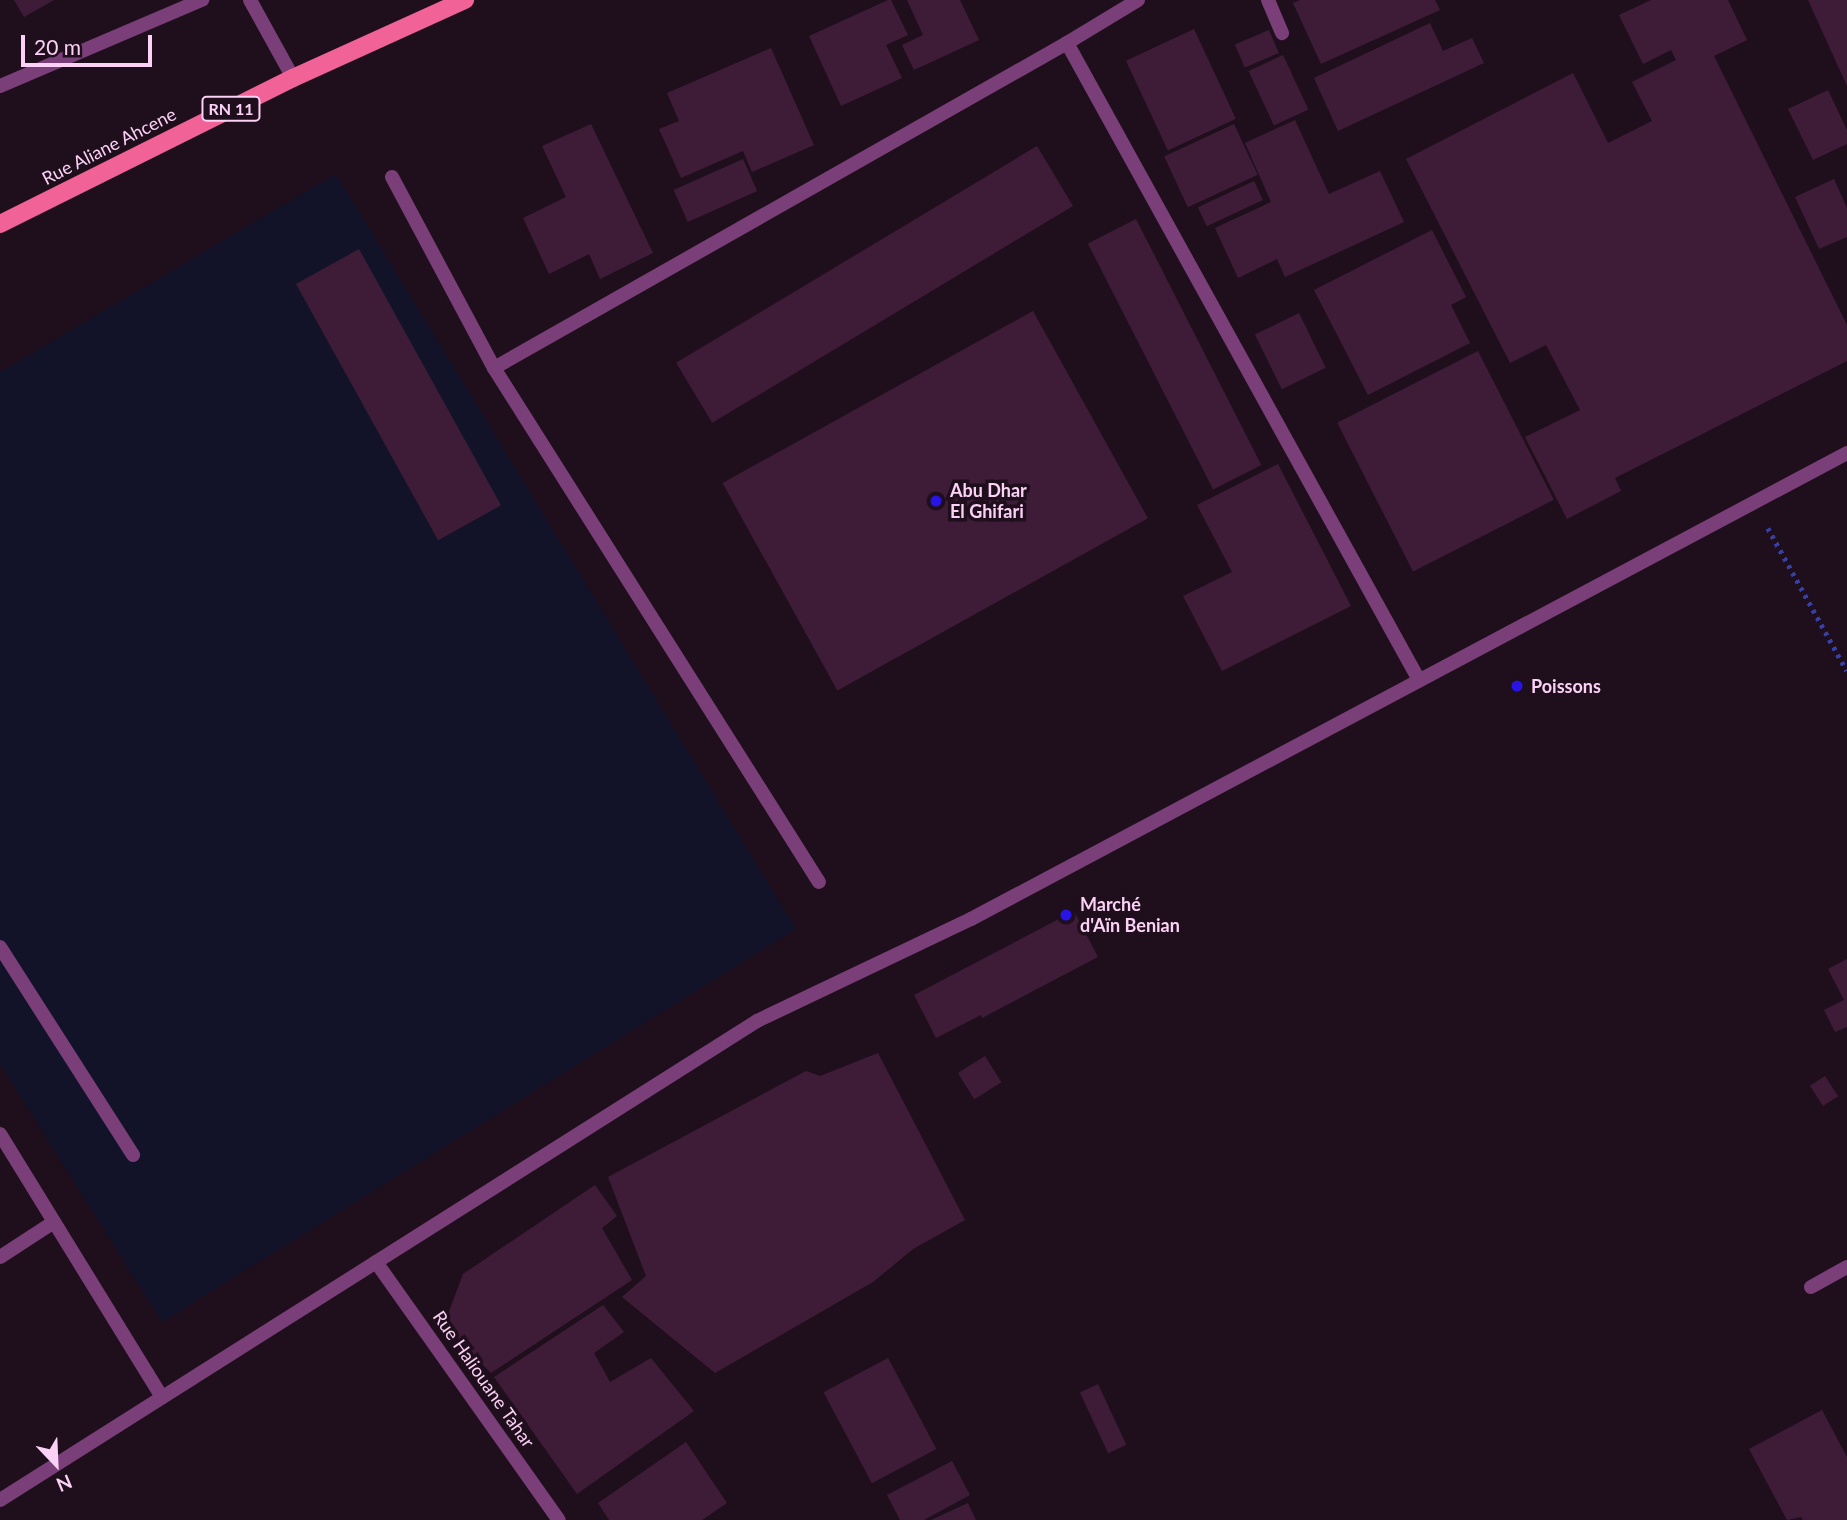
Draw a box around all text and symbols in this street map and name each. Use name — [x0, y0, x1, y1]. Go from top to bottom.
scale bar — [24, 21, 156, 65]
text: 20 m — [34, 34, 81, 59]
road number: RN 11 — [201, 96, 261, 122]
street label: Rue Aliane Ahcene — [38, 103, 180, 189]
place label: Abu Dhar El Ghifari — [950, 480, 1027, 522]
marker: Abu Dhar El Ghifari — [928, 493, 944, 509]
place label: Poissons — [1531, 675, 1601, 697]
marker: Poissons — [1509, 678, 1525, 694]
place label: Marché d'Aïn Benian — [1080, 894, 1180, 936]
marker: Marché d'Aïn Benian — [1058, 907, 1074, 923]
street label: Rue Haliouane Tahar — [429, 1306, 539, 1452]
north arrow — [21, 1429, 91, 1499]
text: N — [53, 1470, 76, 1497]

